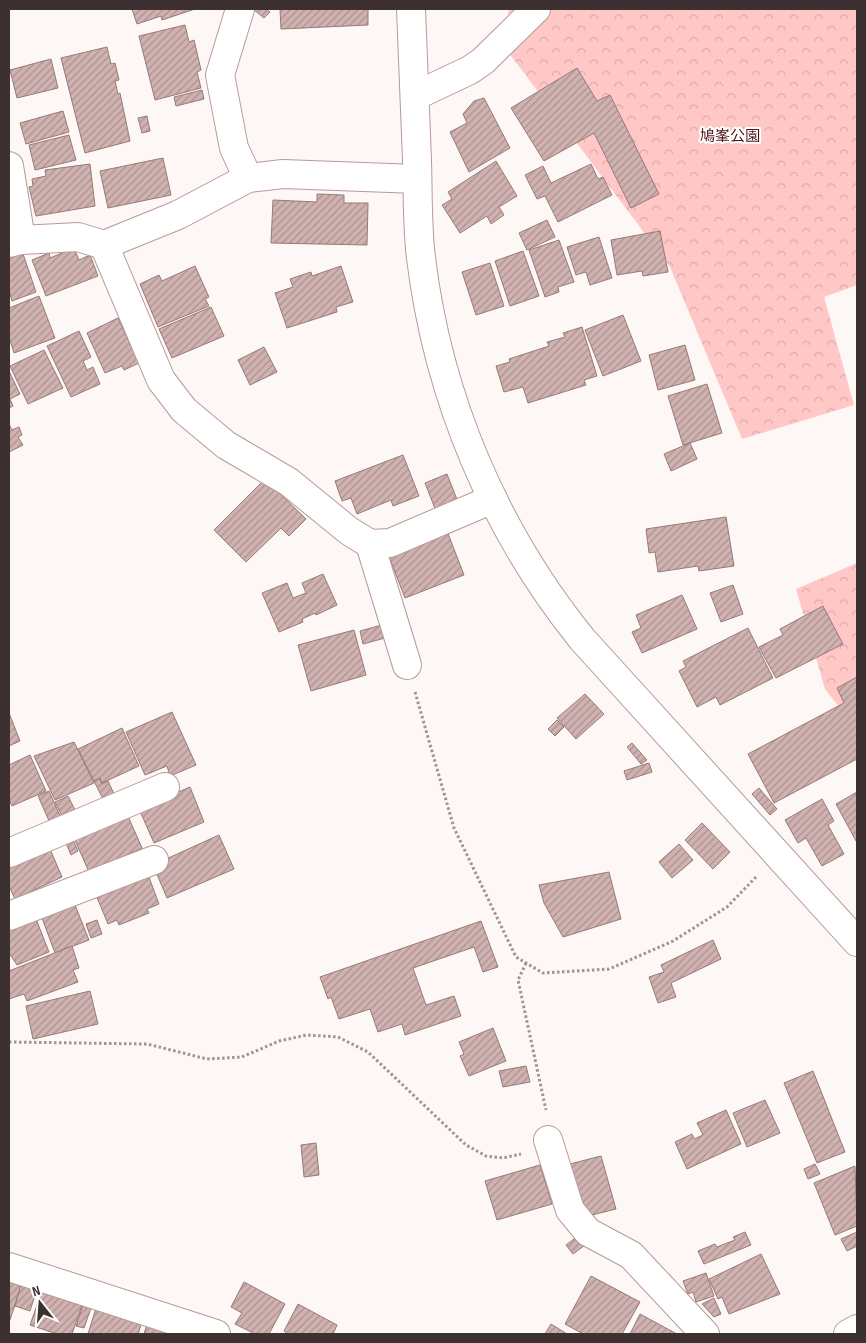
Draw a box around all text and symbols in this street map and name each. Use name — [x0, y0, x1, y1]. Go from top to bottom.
park label: 鳩峯公園 — [700, 127, 760, 146]
north arrow — [15, 1278, 65, 1328]
text: N — [30, 1282, 42, 1300]

